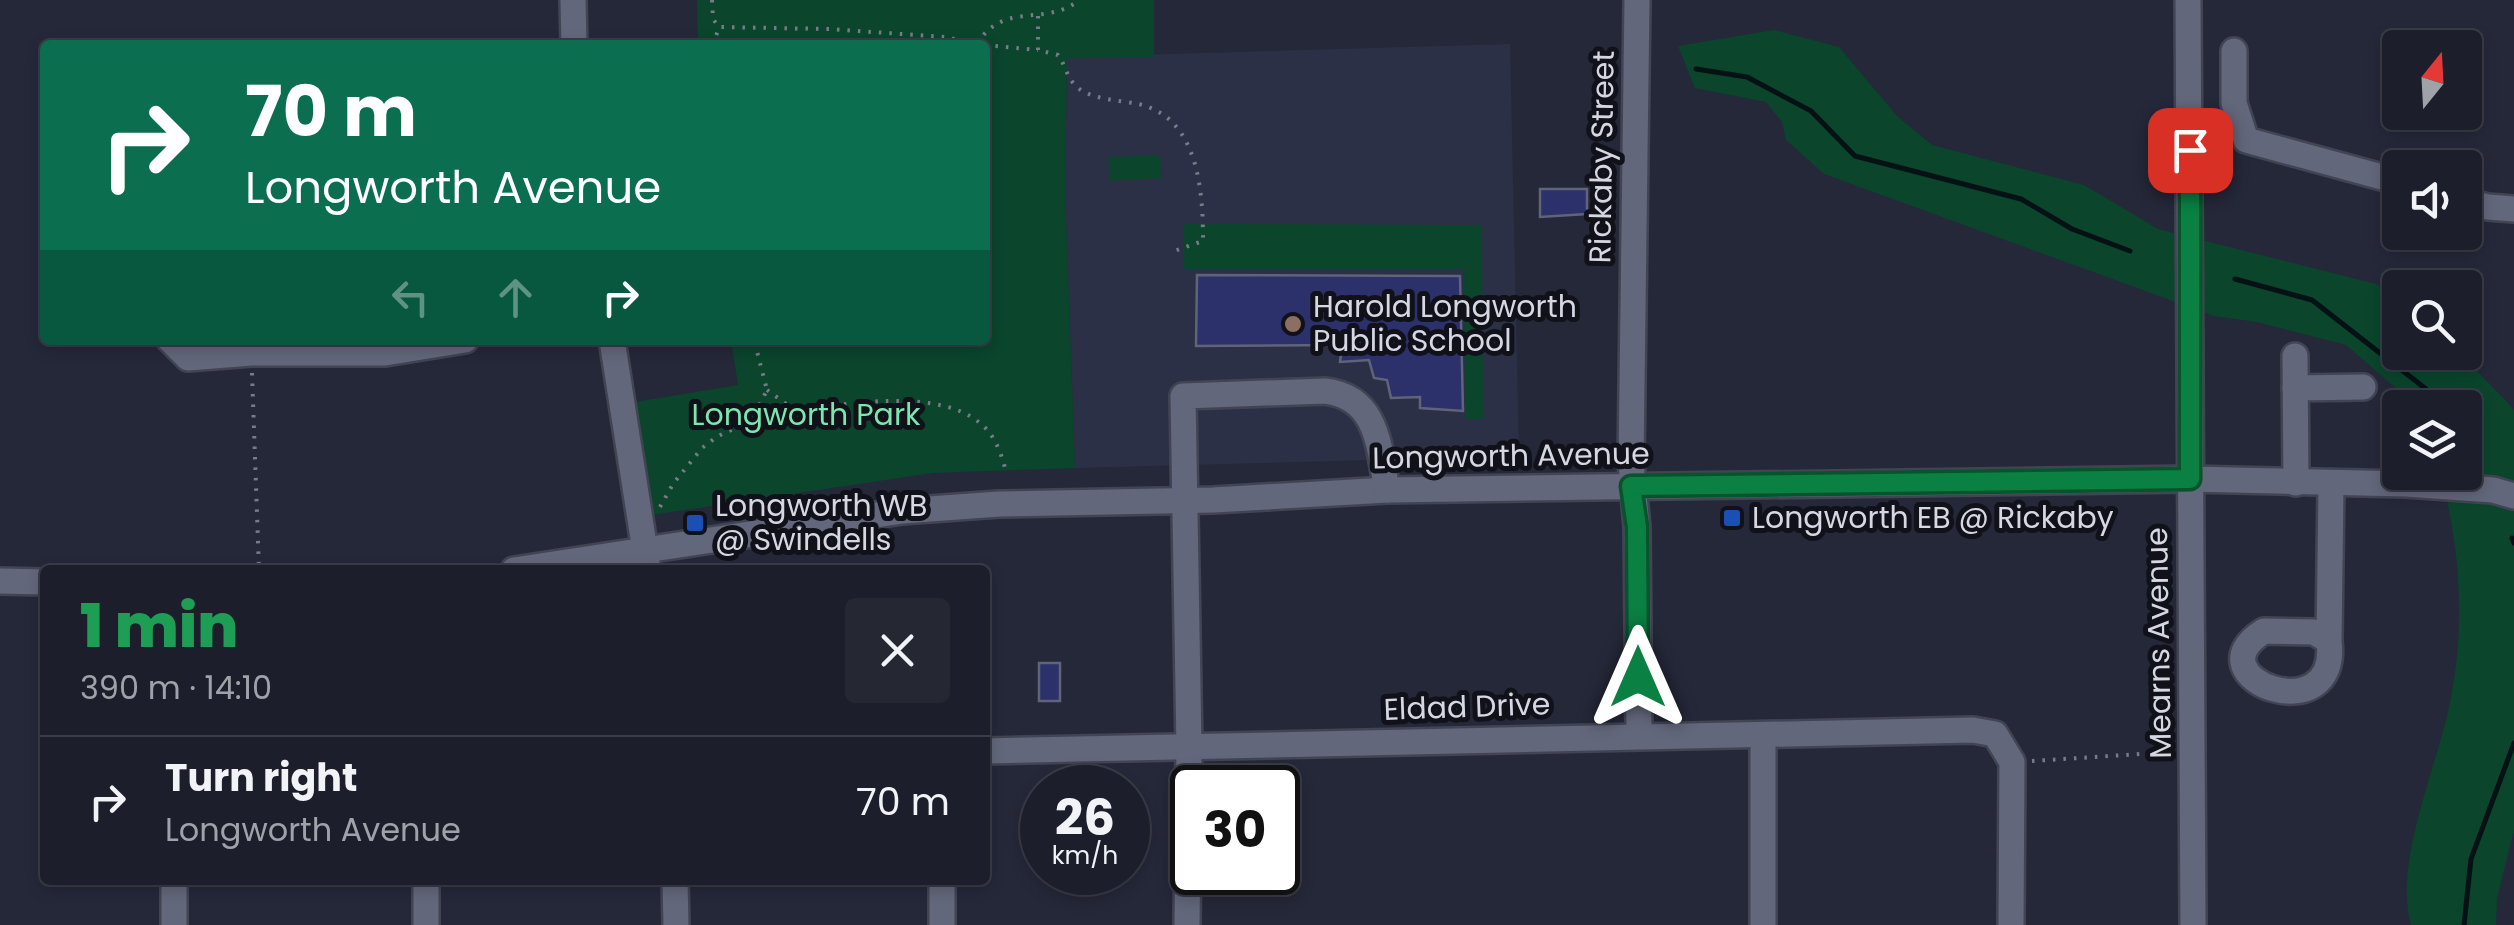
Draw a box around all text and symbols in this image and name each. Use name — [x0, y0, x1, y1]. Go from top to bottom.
north arrow — [2382, 30, 2482, 130]
map controls — [2382, 30, 2482, 490]
street label: Rickaby Street — [1578, 50, 1625, 264]
text: 70 m — [245, 62, 417, 161]
icon: right — [80, 80, 210, 210]
pin — [2148, 108, 2233, 193]
icon: arrive — [2163, 123, 2218, 178]
button: sound — [2382, 150, 2482, 250]
text: Longworth Avenue — [245, 156, 661, 219]
icon: left — [383, 270, 438, 325]
icon: ahead — [488, 270, 543, 325]
icon: right — [593, 270, 648, 325]
button: search — [2382, 270, 2482, 370]
place label: Harold Longworth Public School — [1313, 285, 1577, 362]
marker: Harold Longworth Public School — [1282, 313, 1304, 335]
button: layers — [2382, 390, 2482, 490]
park label: Longworth Park — [691, 393, 921, 436]
street label: Longworth Avenue — [1372, 432, 1650, 479]
place label: Longworth WB @ Swindells — [715, 484, 927, 561]
place label: Longworth EB @ Rickaby — [1752, 496, 2114, 539]
marker: Longworth EB @ Rickaby — [1721, 507, 1743, 529]
marker: Longworth WB @ Swindells — [684, 512, 706, 534]
street label: Mearns Avenue — [2135, 527, 2182, 759]
text: 1 min — [80, 584, 238, 668]
button: close — [845, 598, 950, 703]
position arrow — [1586, 625, 1690, 729]
text: 390 m · 14:10 — [80, 665, 272, 710]
street label: Eldad Drive — [1383, 682, 1551, 731]
text: Turn right — [165, 751, 357, 804]
speed limit sign: 30 — [1170, 765, 1300, 895]
icon: right — [80, 774, 135, 829]
text: 70 m — [856, 775, 950, 828]
text: 26 — [1055, 782, 1115, 853]
text: Longworth Avenue — [165, 807, 461, 852]
text: km/h — [1052, 838, 1118, 873]

